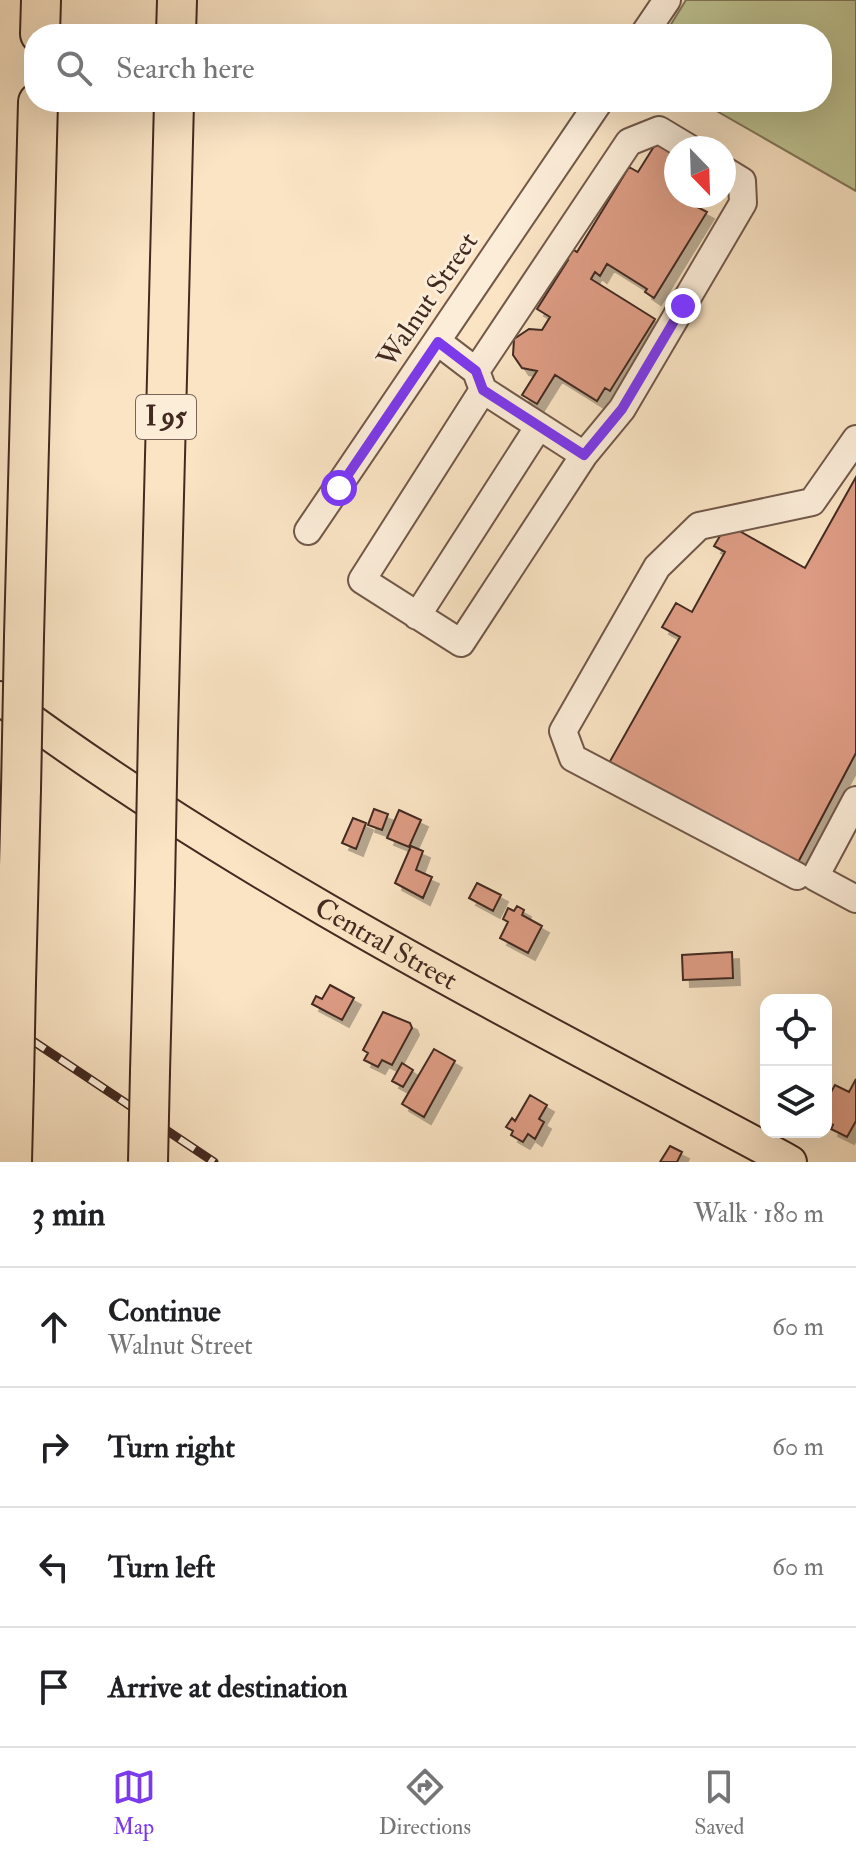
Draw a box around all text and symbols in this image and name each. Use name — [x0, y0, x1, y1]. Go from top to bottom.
search box — [24, 24, 832, 112]
icon: search — [52, 46, 96, 90]
text: Search here — [116, 50, 255, 87]
north arrow — [664, 136, 736, 208]
street label: Walnut Street — [369, 226, 486, 375]
route end — [665, 288, 701, 324]
road number: I 95 — [136, 395, 196, 439]
route start — [321, 470, 357, 506]
street label: Central Street — [308, 890, 463, 998]
map controls — [760, 994, 832, 1138]
button: locate — [760, 994, 832, 1066]
button: layers — [760, 1066, 832, 1138]
text: 3 min — [32, 1193, 105, 1236]
text: Walk · 180 m — [694, 1198, 824, 1230]
text: Continue — [108, 1293, 221, 1330]
icon: ahead — [32, 1305, 76, 1349]
text: 60 m — [772, 1311, 824, 1343]
text: Walnut Street — [108, 1330, 253, 1362]
icon: right — [32, 1425, 76, 1469]
text: Turn right — [108, 1429, 235, 1466]
text: 60 m — [772, 1431, 824, 1463]
icon: left — [32, 1545, 76, 1589]
text: Turn left — [108, 1549, 215, 1586]
text: 60 m — [772, 1551, 824, 1583]
icon: arrive — [32, 1665, 76, 1709]
text: Arrive at destination — [108, 1669, 348, 1706]
tab: Map — [112, 1765, 156, 1841]
tab: Directions — [379, 1765, 471, 1841]
tab: Saved — [694, 1765, 744, 1841]

